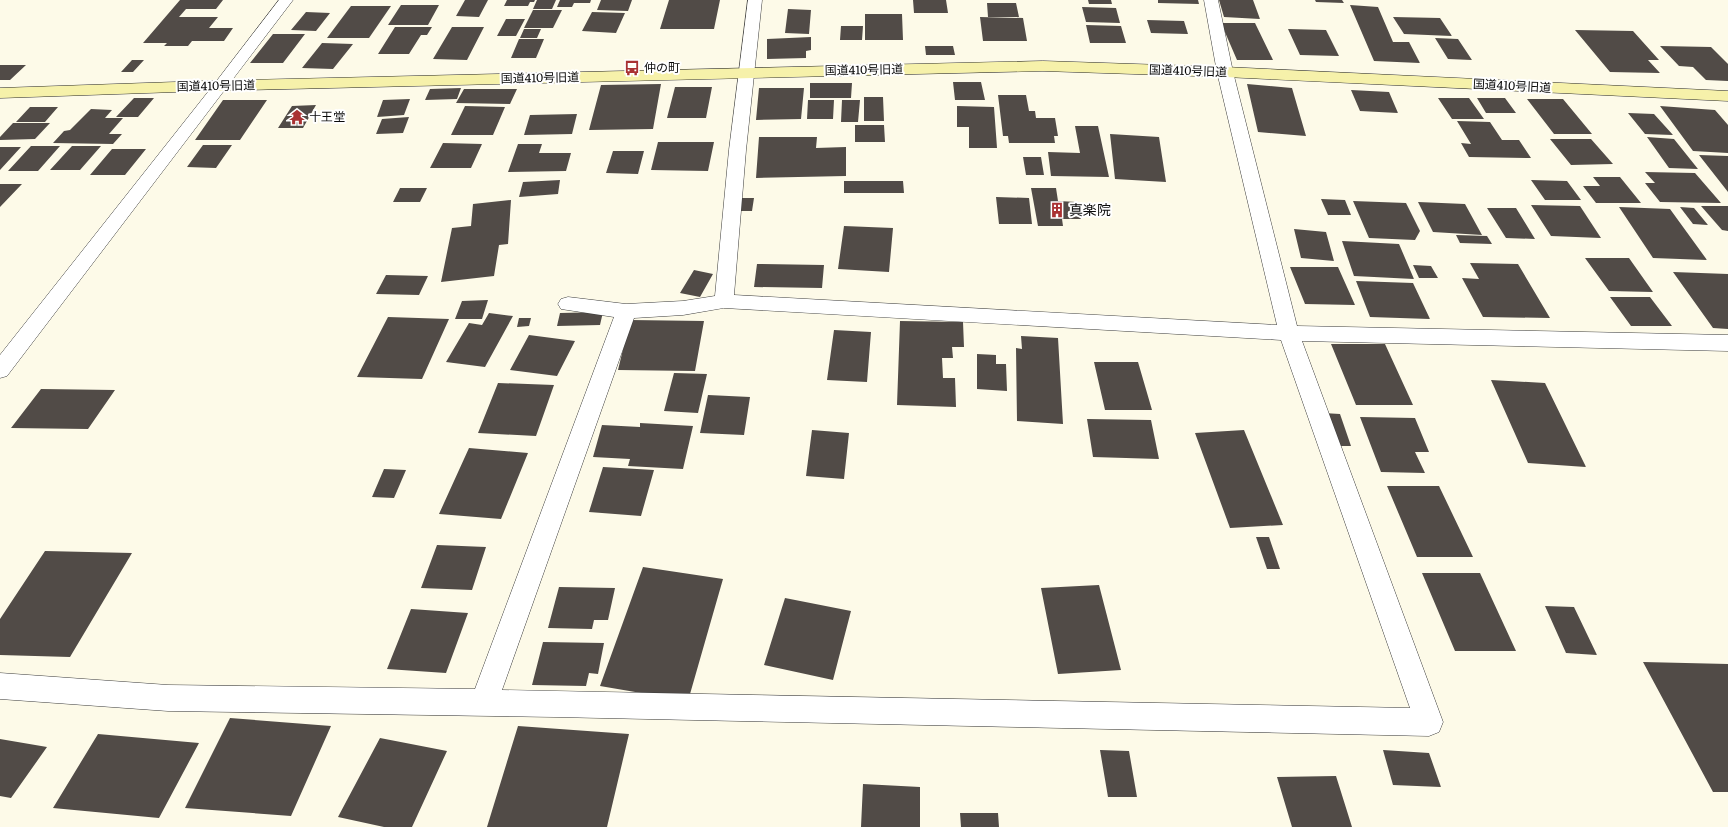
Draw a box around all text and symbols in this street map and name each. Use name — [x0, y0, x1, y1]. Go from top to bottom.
place label: 仲の町 — [644, 58, 680, 76]
bus stop icon: 仲の町 — [623, 59, 641, 77]
street label: 国道410号旧道 — [825, 59, 903, 79]
street label: 国道410号旧道 — [1149, 60, 1228, 80]
street label: 国道410号旧道 — [501, 67, 579, 87]
street label: 国道410号旧道 — [1472, 74, 1552, 96]
street label: 国道410号旧道 — [177, 75, 255, 95]
place label: 十王堂 — [309, 107, 345, 125]
temple icon: 十王堂 — [288, 108, 306, 126]
place label: 真楽院 — [1069, 199, 1111, 219]
building icon: 真楽院 — [1048, 201, 1066, 219]

